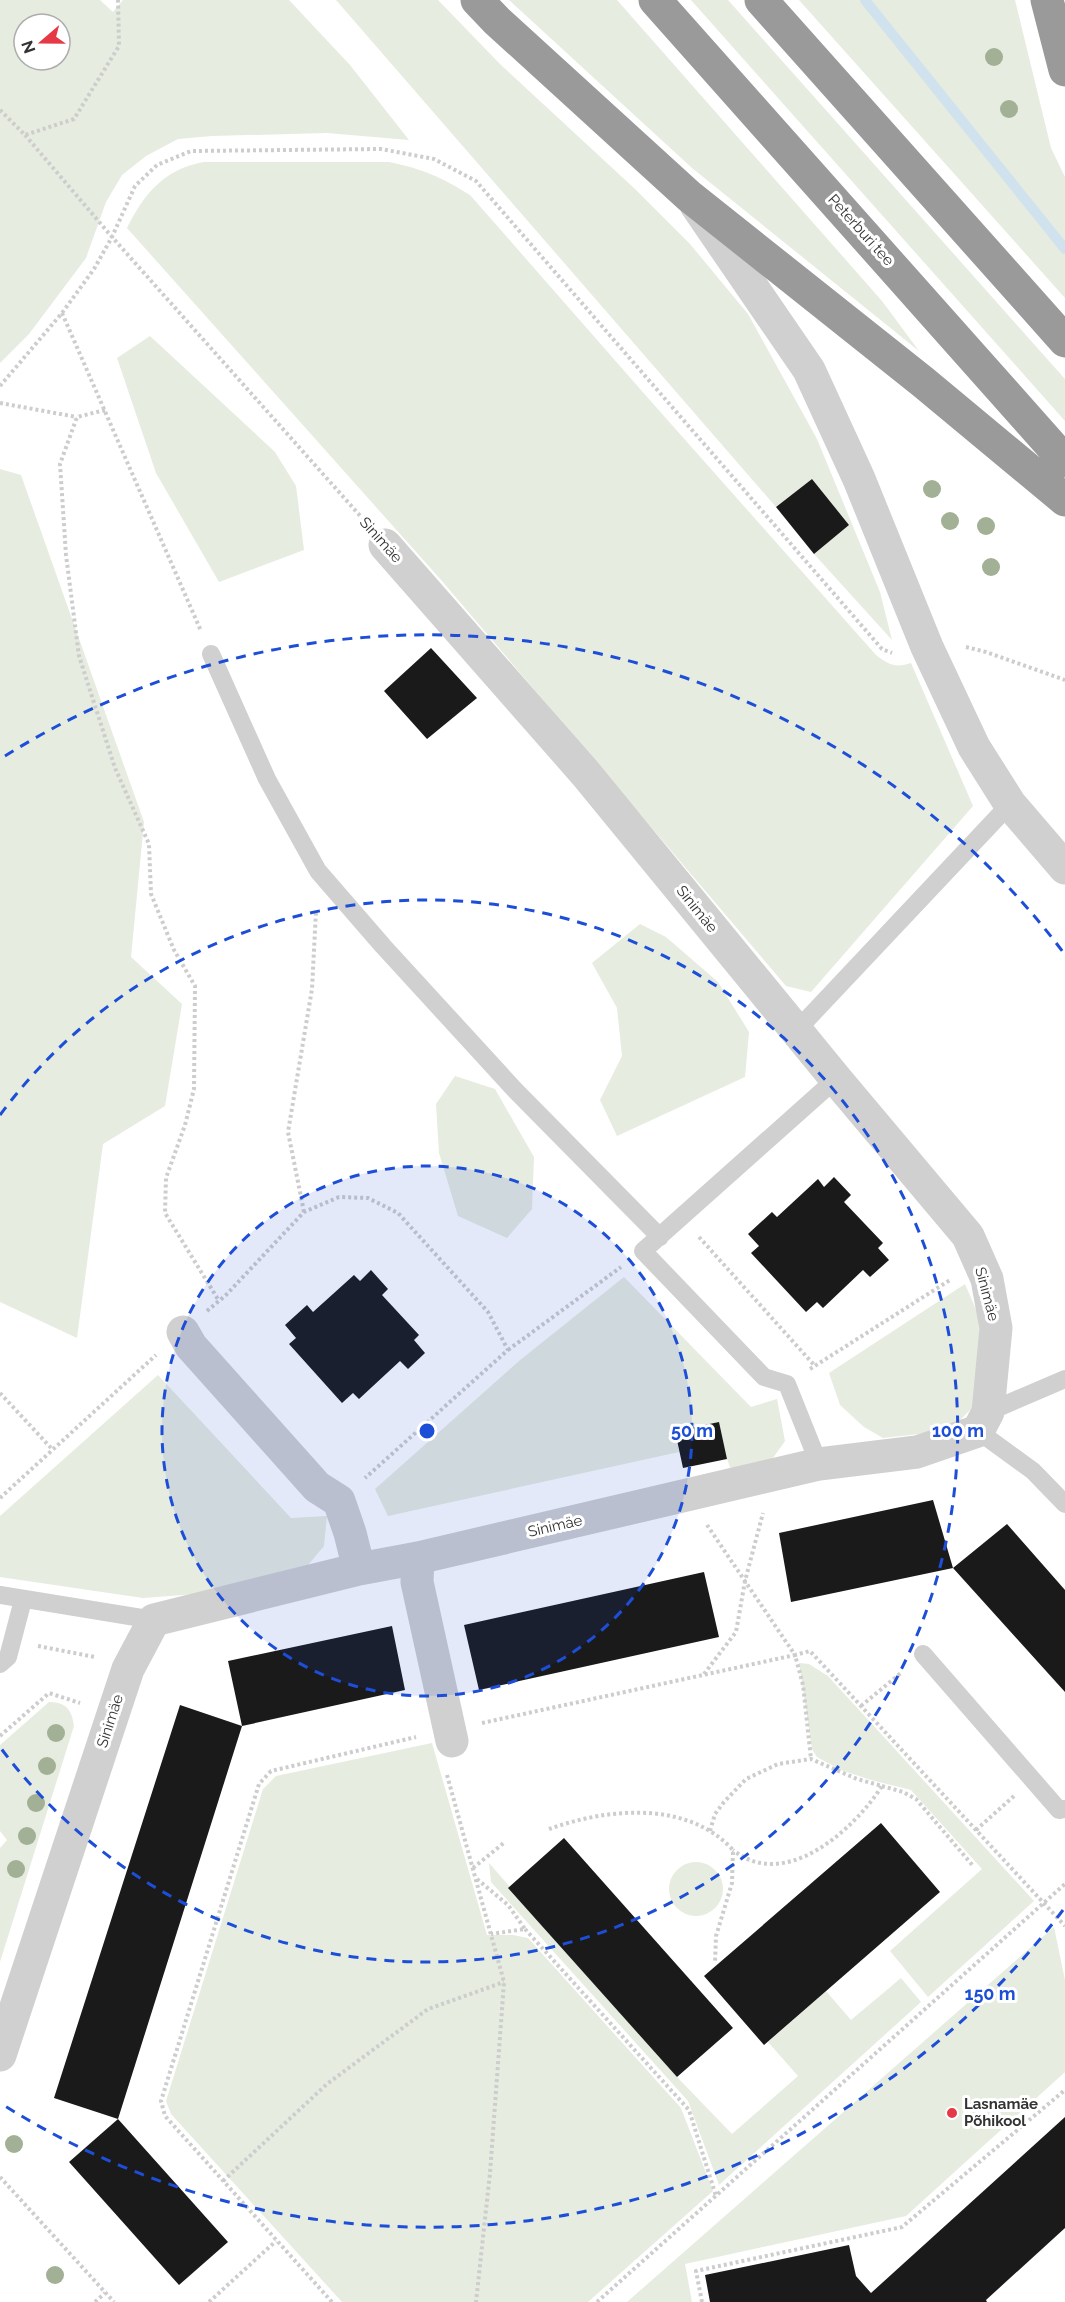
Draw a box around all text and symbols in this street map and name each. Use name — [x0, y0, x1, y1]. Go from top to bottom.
north arrow — [12, 12, 72, 72]
text: N — [17, 38, 39, 56]
street label: Peterburi tee — [824, 191, 898, 270]
street label: Sinimäe — [356, 513, 406, 567]
street label: Sinimäe — [673, 882, 721, 936]
street label: Sinimäe — [971, 1265, 1003, 1323]
text: 50 m — [671, 1420, 713, 1441]
text: 100 m — [932, 1420, 984, 1441]
centre of rings — [417, 1421, 437, 1441]
street label: Sinimäe — [526, 1511, 584, 1541]
street label: Sinimäe — [93, 1692, 127, 1750]
text: 150 m — [965, 1983, 1016, 2004]
place label: Lasnamäe Põhikool — [964, 2095, 1038, 2130]
marker: Lasnamäe Põhikool — [945, 2106, 959, 2120]

